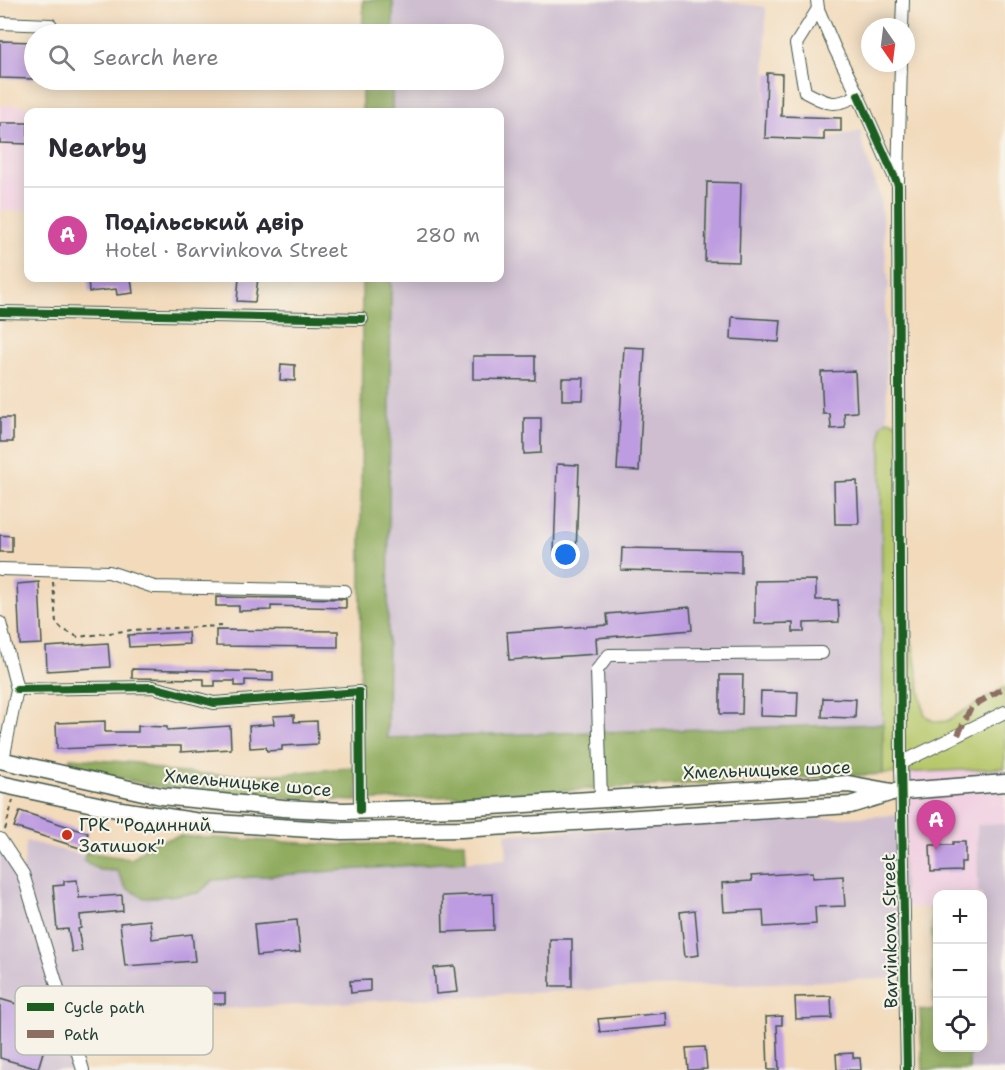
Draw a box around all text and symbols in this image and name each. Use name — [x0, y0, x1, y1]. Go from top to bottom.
north arrow — [861, 18, 915, 72]
search box — [24, 24, 504, 90]
icon: search — [45, 41, 78, 74]
text: Search here — [93, 43, 219, 72]
text: Nearby — [48, 130, 147, 165]
text: Подільський двір — [105, 208, 304, 237]
text: A — [60, 222, 75, 248]
text: 280 m — [415, 222, 480, 248]
text: Hotel · Barvinkova Street — [105, 237, 348, 263]
your location — [551, 540, 580, 569]
street label: Хмельницьке шосе — [683, 755, 851, 785]
street label: Хмельницьке шосе — [163, 764, 333, 802]
pin: A — [916, 800, 956, 850]
place label: ГРК "Родинний Затишок" — [79, 813, 212, 858]
marker: ГРК "Родинний Затишок" — [60, 828, 74, 842]
street label: Barvinkova Street — [877, 853, 903, 1009]
map controls — [933, 890, 987, 1052]
button: + — [933, 890, 987, 944]
button: − — [933, 944, 987, 998]
legend — [15, 986, 213, 1055]
text: Cycle path — [64, 997, 145, 1018]
button: locate — [933, 998, 987, 1052]
text: Path — [64, 1024, 99, 1045]

